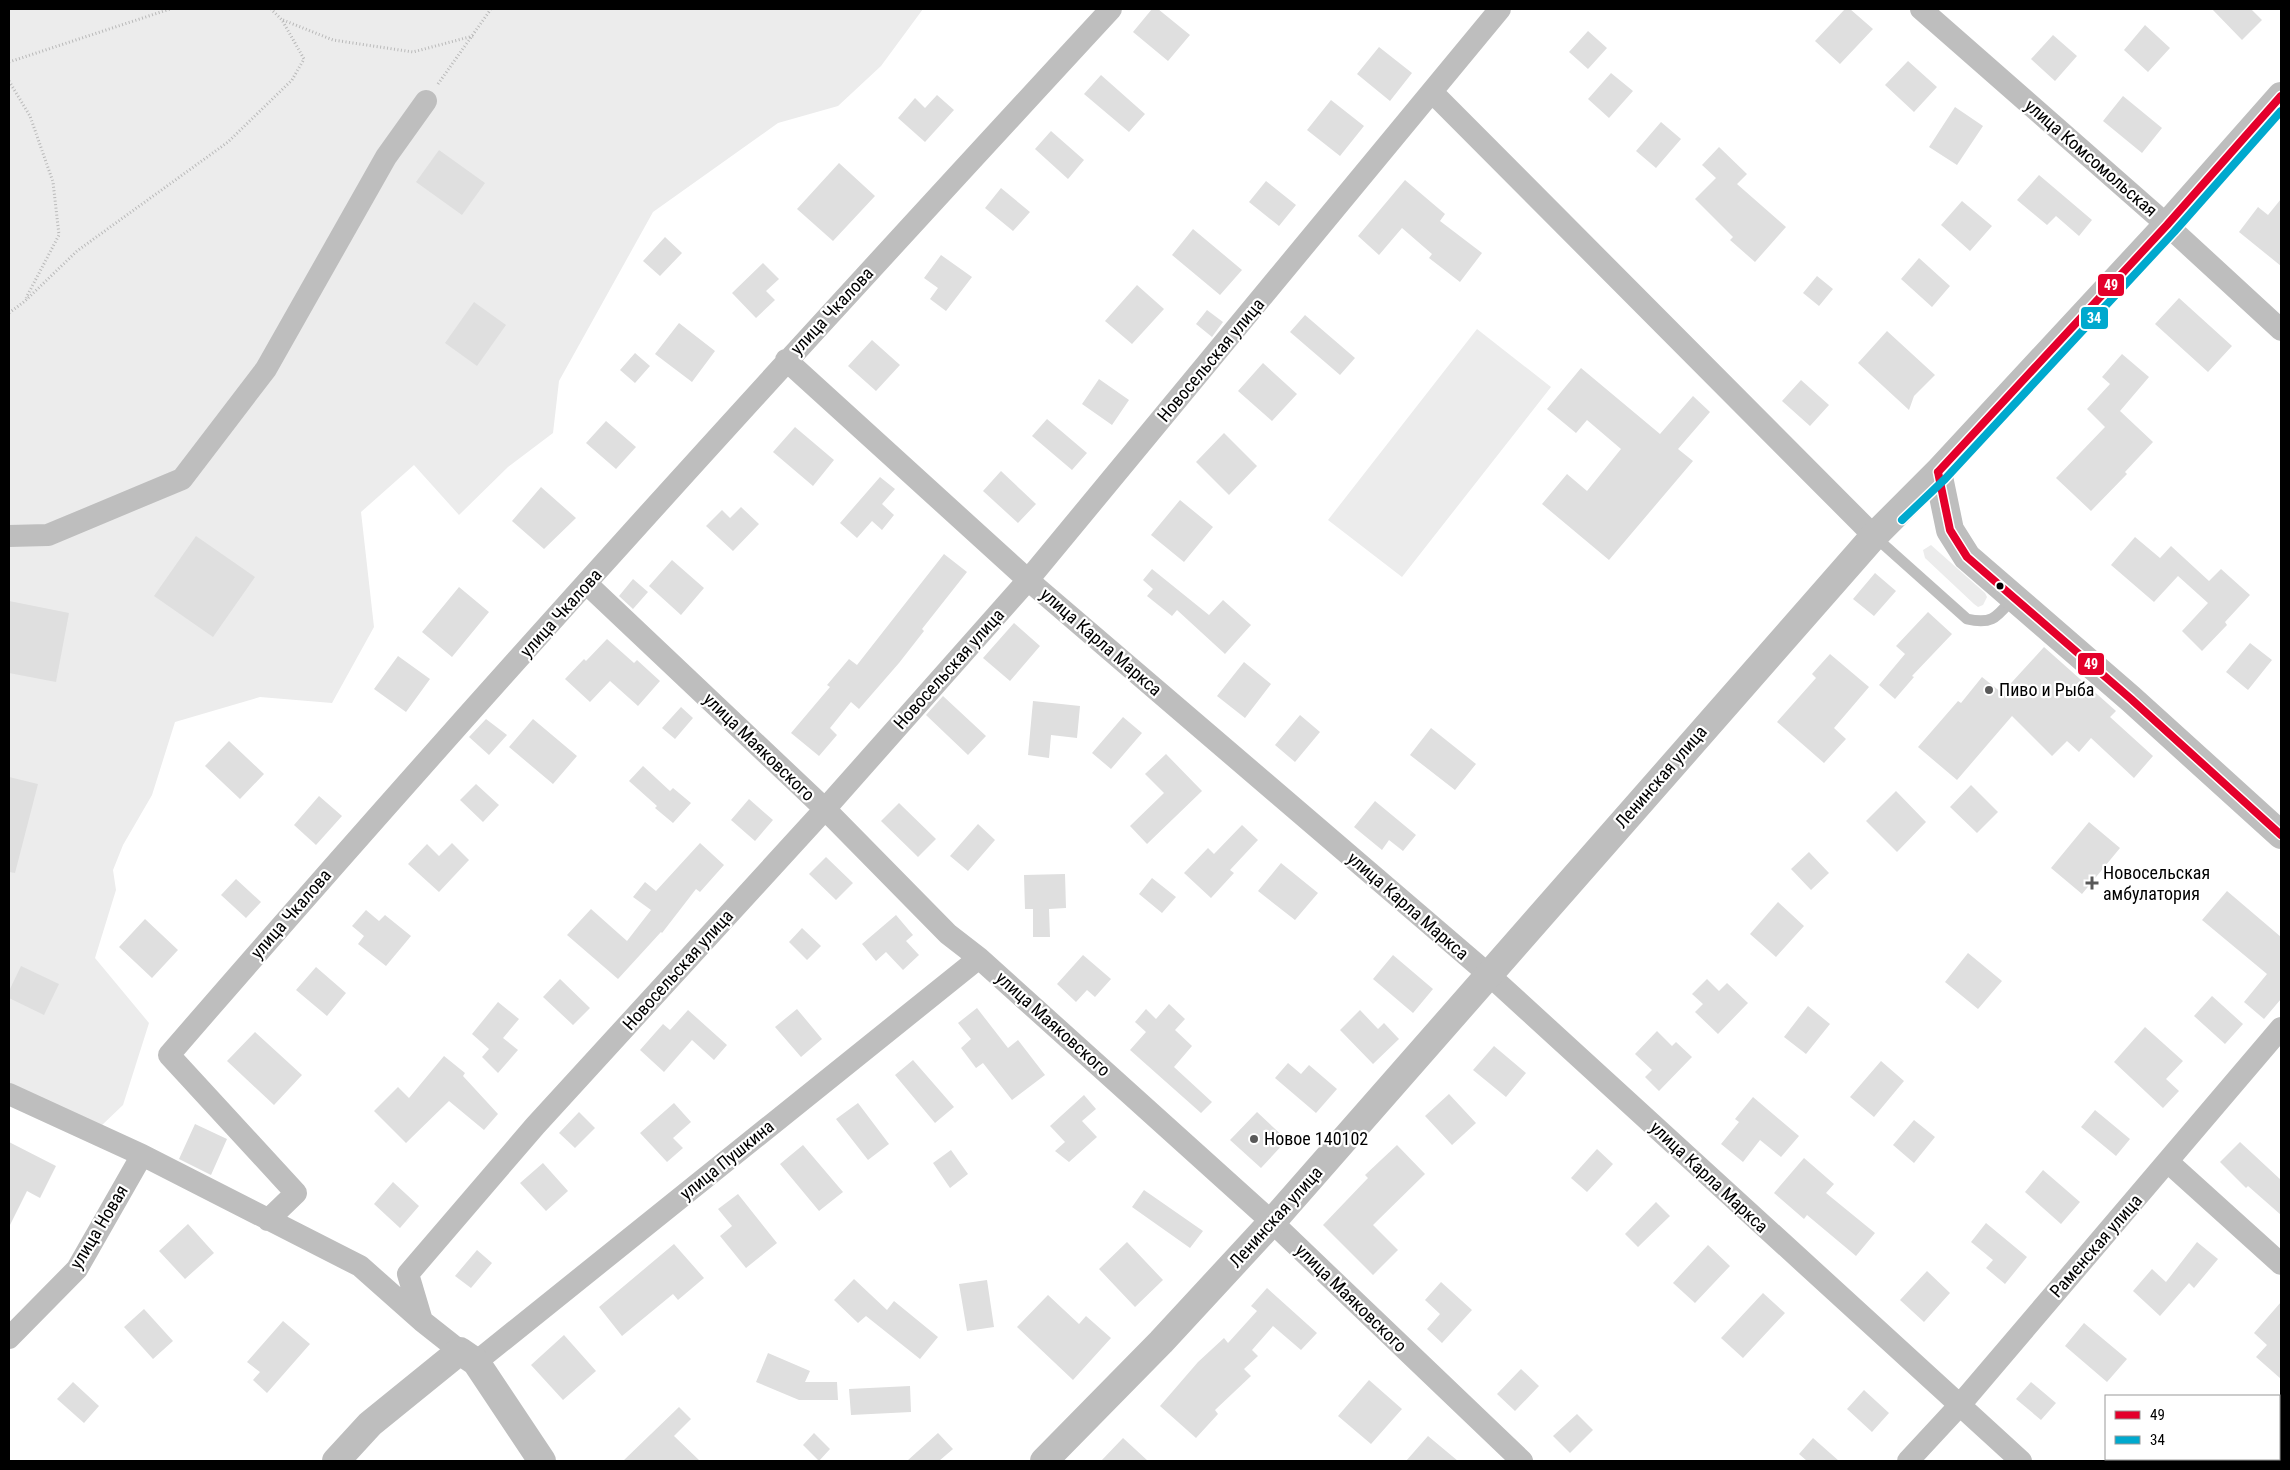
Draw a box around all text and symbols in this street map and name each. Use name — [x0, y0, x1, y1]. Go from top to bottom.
street label: улица Комсомольская — [2021, 95, 2162, 221]
street label: улица Чкалова — [786, 263, 877, 359]
line badge: 49 — [2097, 273, 2125, 297]
text: 49 — [2104, 277, 2118, 293]
street label: Новосельская улица — [1153, 294, 1268, 426]
line badge: 34 — [2080, 306, 2109, 330]
text: 34 — [2087, 310, 2101, 326]
street label: улица Чкалова — [515, 564, 606, 661]
unlabelled marker — [1995, 581, 2005, 591]
street label: улица Карла Маркса — [1036, 583, 1166, 700]
street label: Новосельская улица — [889, 604, 1008, 733]
line badge: 49 — [2077, 652, 2105, 676]
text: 49 — [2084, 656, 2098, 672]
place label: Пиво и Рыба — [1999, 679, 2094, 700]
marker: Пиво и Рыба — [1983, 684, 1995, 696]
street label: улица Маяковского — [699, 688, 819, 805]
street label: Ленинская улица — [1610, 721, 1711, 832]
street label: улица Карла Маркса — [1343, 847, 1473, 964]
place label: Новосельская амбулатория — [2103, 862, 2210, 904]
street label: улица Чкалова — [246, 865, 335, 963]
marker: Новосельская амбулатория — [2085, 876, 2099, 890]
street label: Новосельская улица — [618, 905, 737, 1034]
street label: улица Маяковского — [992, 967, 1115, 1080]
street label: улица Пушкина — [676, 1115, 778, 1204]
street label: улица Карла Маркса — [1646, 1117, 1773, 1237]
place label: Новое 140102 — [1264, 1128, 1368, 1149]
marker: Новое 140102 — [1248, 1133, 1260, 1145]
street label: Ленинская улица — [1225, 1162, 1327, 1272]
street label: улица Новая — [65, 1181, 132, 1273]
street label: Раменская улица — [2045, 1190, 2146, 1301]
street label: улица Маяковского — [1291, 1239, 1411, 1356]
legend — [2105, 1395, 2280, 1460]
text: 49 — [2150, 1406, 2165, 1424]
text: 34 — [2150, 1431, 2165, 1449]

